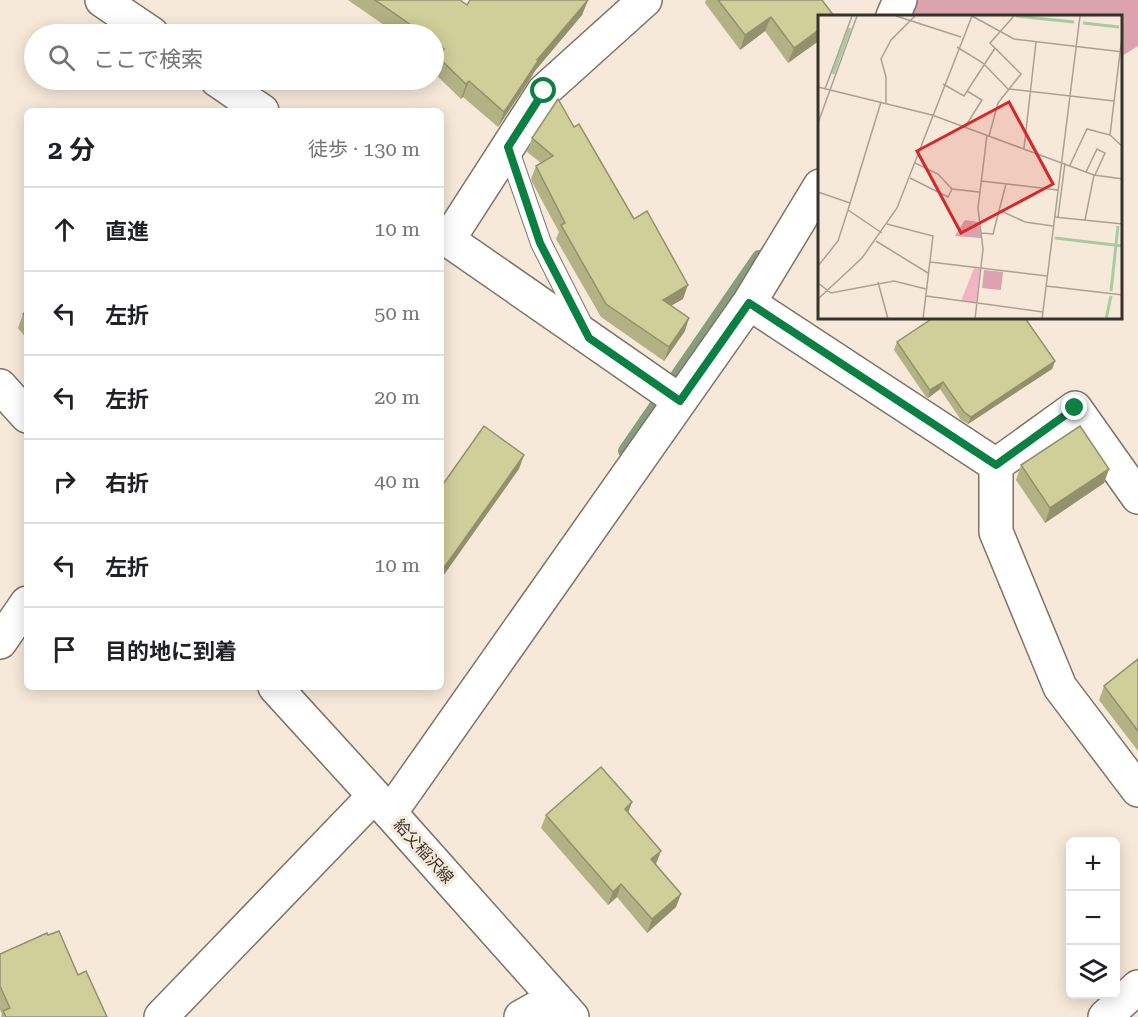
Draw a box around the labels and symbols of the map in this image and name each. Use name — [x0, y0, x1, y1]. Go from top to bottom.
inset map — [818, 15, 1123, 320]
route start — [530, 77, 556, 103]
route end — [1061, 394, 1087, 420]
street label: 給父稲沢線 — [390, 815, 457, 887]

